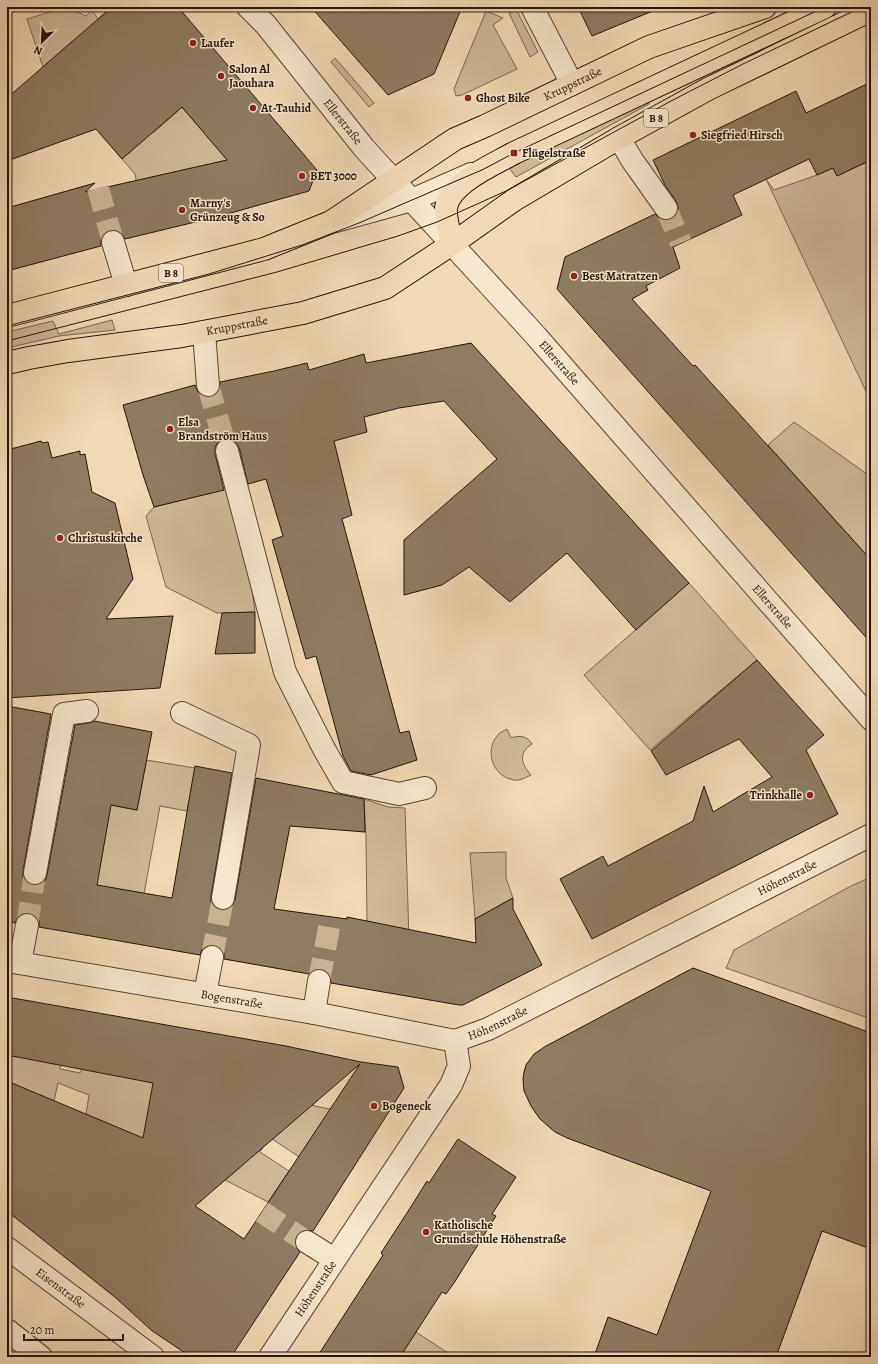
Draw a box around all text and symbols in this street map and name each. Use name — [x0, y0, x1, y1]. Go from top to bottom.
north arrow — [22, 22, 62, 62]
place label: Laufer — [201, 35, 234, 51]
marker: Laufer — [188, 38, 198, 48]
text: N — [31, 42, 45, 59]
place label: Salon Al Jaouhara — [229, 61, 274, 91]
street label: Kruppstraße — [541, 63, 604, 105]
marker: Salon Al Jaouhara — [216, 71, 226, 81]
place label: Ghost Bike — [476, 90, 530, 106]
marker: Ghost Bike — [463, 93, 473, 103]
street label: Ellerstraße — [320, 95, 366, 148]
place label: At-Tauhid — [260, 100, 312, 116]
marker: At-Tauhid — [248, 103, 258, 113]
road number: B 8 — [644, 109, 668, 127]
place label: Siegfried Hirsch — [701, 127, 783, 143]
marker: Siegfried Hirsch — [688, 130, 698, 140]
place label: Flügelstraße — [522, 145, 586, 161]
marker: Flügelstraße — [509, 148, 519, 158]
place label: BET 3000 — [310, 168, 357, 184]
marker: BET 3000 — [297, 171, 307, 181]
place label: Marny's Grünzeug & So — [190, 195, 265, 225]
marker: Marny's Grünzeug & So — [177, 205, 187, 215]
road number: B 8 — [159, 264, 183, 282]
place label: Best Matratzen — [582, 268, 658, 284]
marker: Best Matratzen — [569, 271, 579, 281]
street label: Kruppstraße — [205, 312, 269, 339]
street label: Ellerstraße — [535, 337, 583, 388]
place label: Elsa Brandström Haus — [178, 414, 267, 444]
marker: Elsa Brandström Haus — [165, 424, 175, 434]
place label: Christuskirche — [68, 530, 143, 546]
marker: Christuskirche — [55, 533, 65, 543]
street label: Ellerstraße — [749, 581, 797, 632]
place label: Trinkhalle — [750, 787, 802, 803]
marker: Trinkhalle — [805, 790, 815, 800]
street label: Höhenstraße — [755, 856, 819, 899]
street label: Bogenstraße — [200, 986, 264, 1012]
street label: Höhenstraße — [465, 1002, 530, 1044]
place label: Bogeneck — [382, 1098, 432, 1114]
marker: Bogeneck — [369, 1101, 379, 1111]
place label: Katholische Grundschule Höhenstraße — [434, 1217, 567, 1247]
marker: Katholische Grundschule Höhenstraße — [421, 1227, 431, 1237]
street label: Höhenstraße — [291, 1257, 340, 1320]
street label: Eisenstraße — [33, 1264, 89, 1312]
scale bar — [24, 1316, 123, 1342]
text: 20 m — [30, 1322, 54, 1338]

